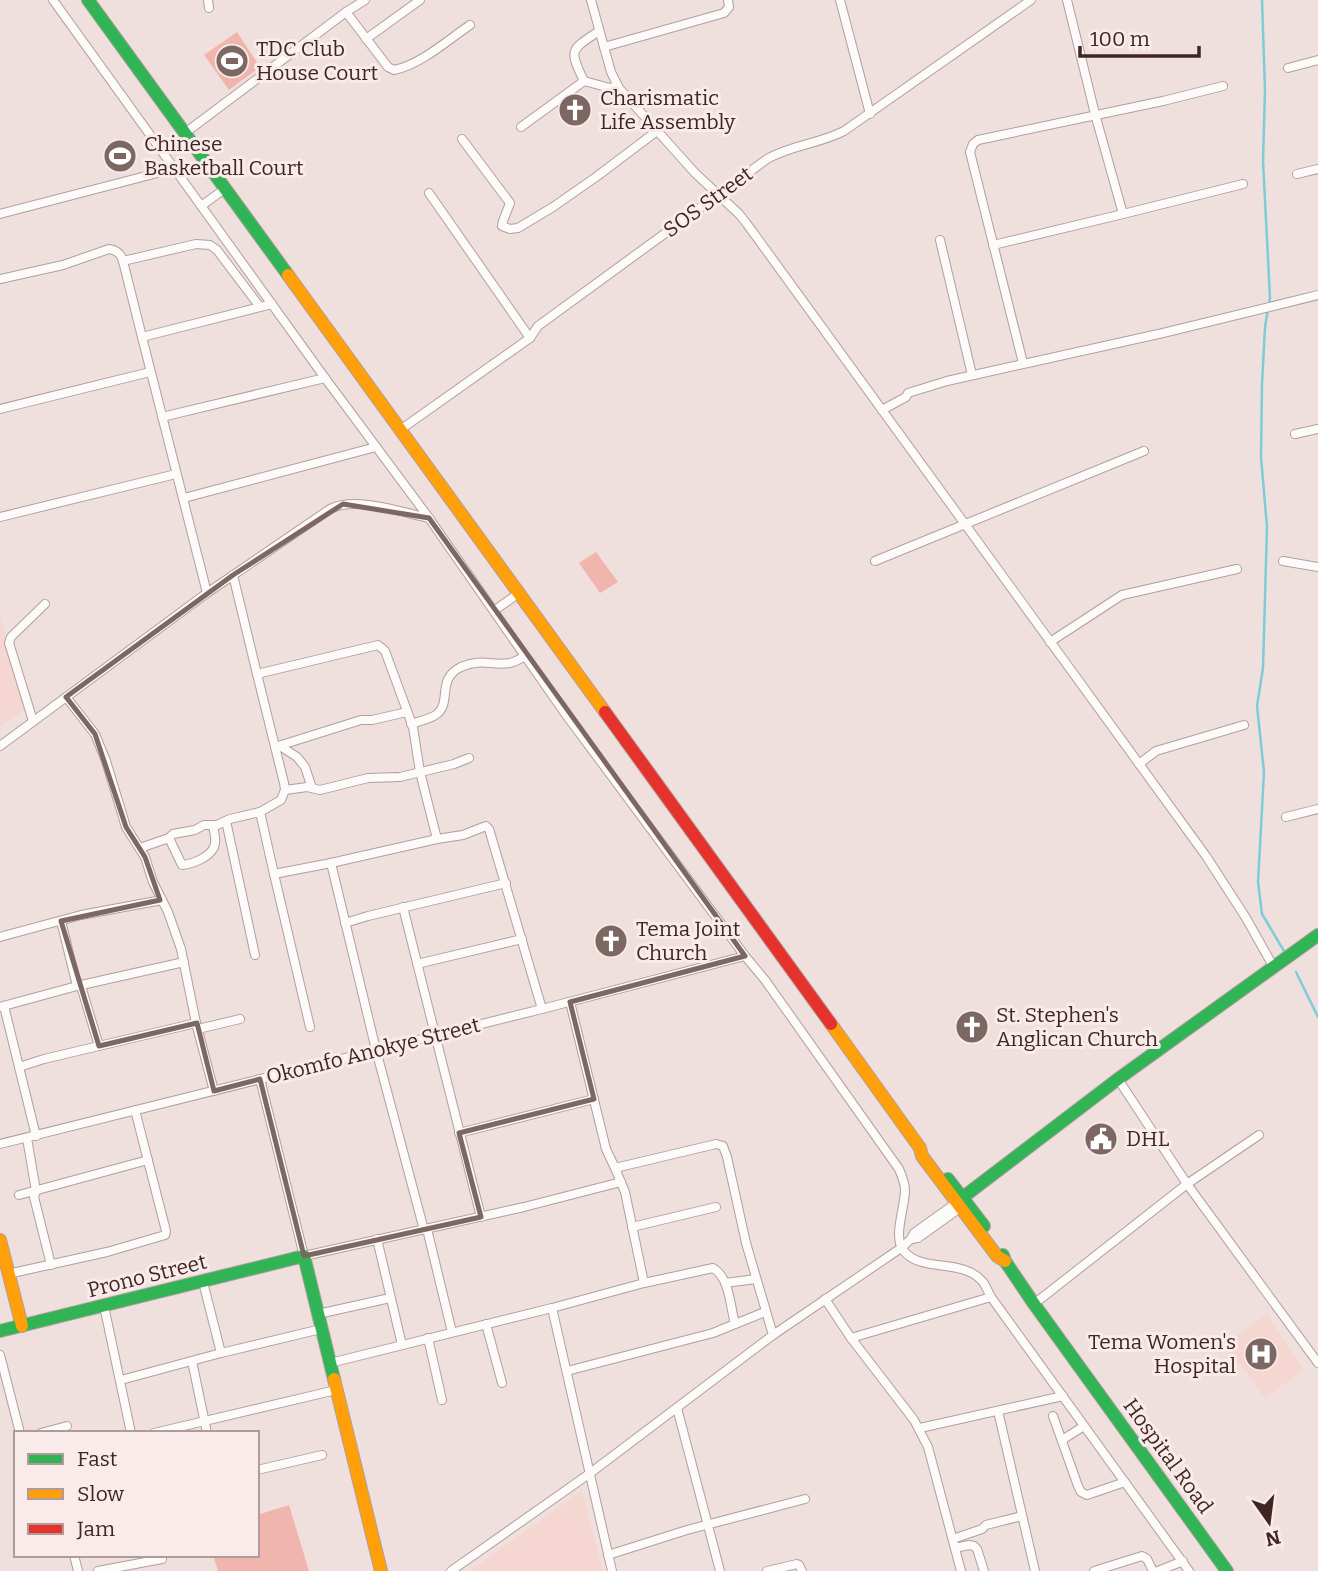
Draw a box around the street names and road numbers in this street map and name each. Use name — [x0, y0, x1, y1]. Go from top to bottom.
street label: SOS Street — [658, 161, 758, 243]
street label: Okomfo Anokye Street — [263, 1012, 483, 1090]
street label: Prono Street — [85, 1249, 210, 1303]
street label: Hospital Road — [1118, 1393, 1218, 1519]

